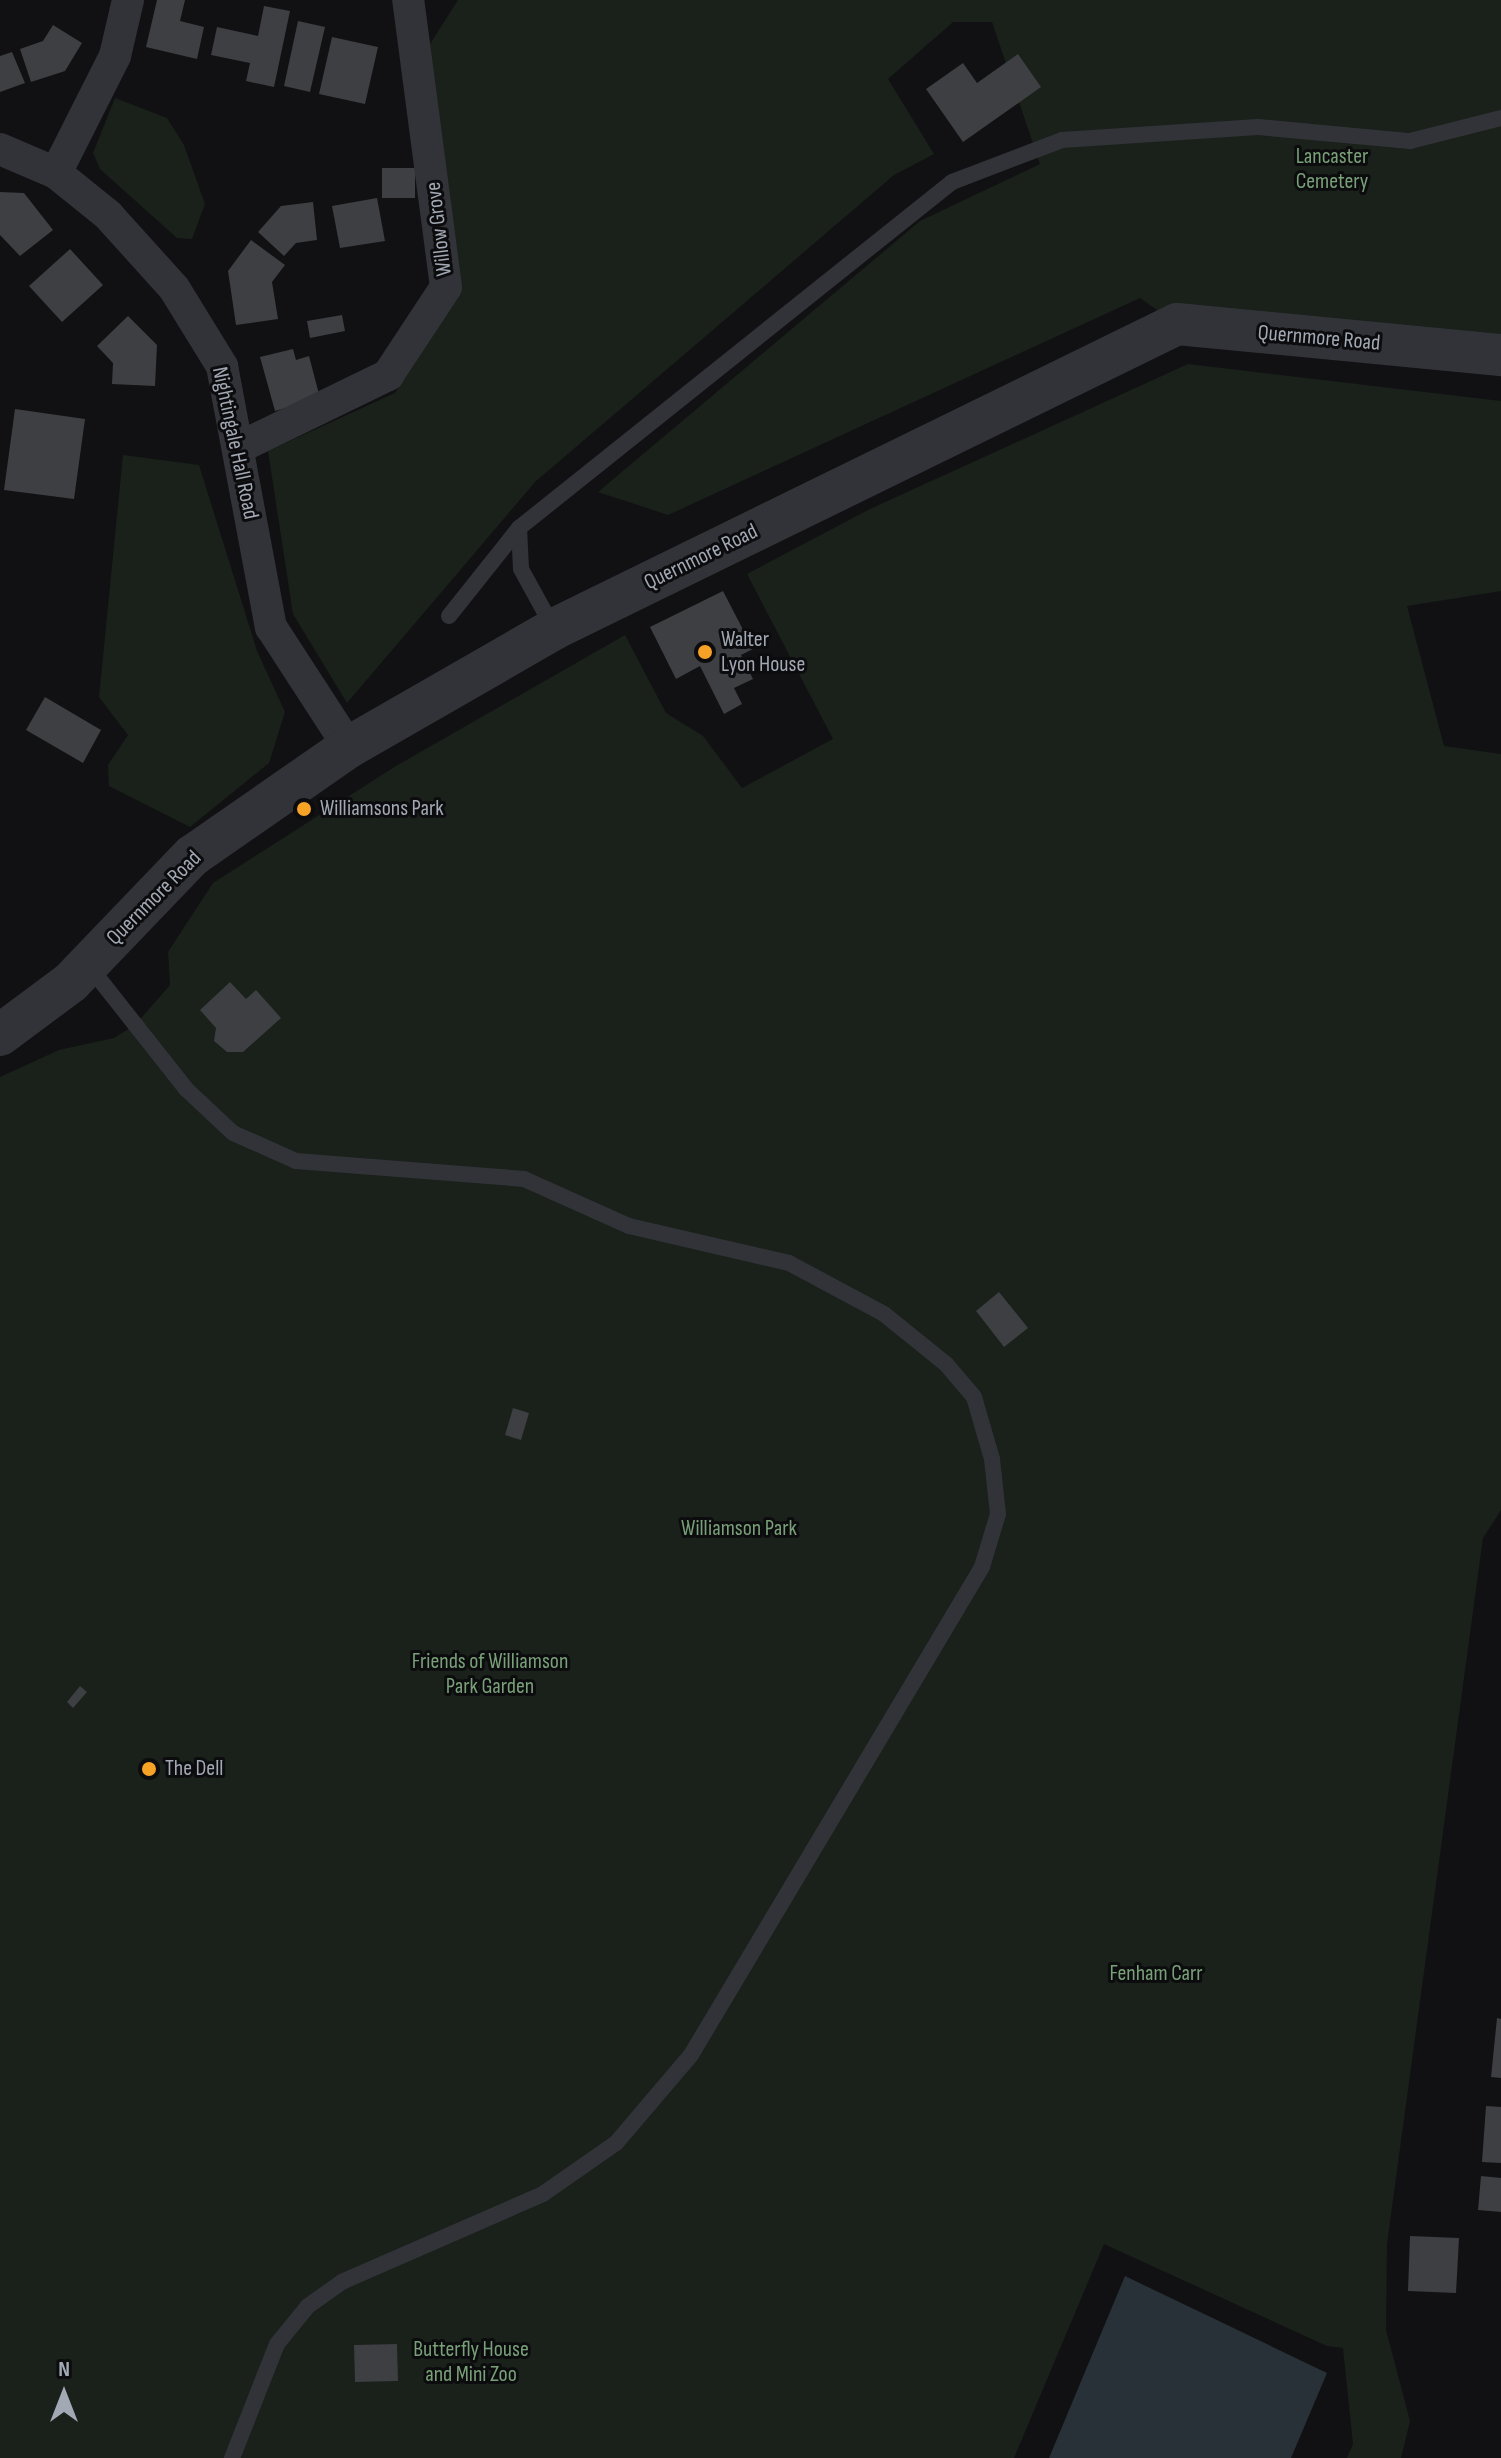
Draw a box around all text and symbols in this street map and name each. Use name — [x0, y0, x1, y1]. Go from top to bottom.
park label: Lancaster Cemetery — [1296, 143, 1368, 194]
street label: Willow Grove — [420, 180, 458, 278]
street label: Quernmore Road — [1257, 319, 1381, 357]
street label: Nightingale Hall Road — [206, 364, 264, 522]
street label: Quernmore Road — [640, 518, 762, 596]
place label: Walter Lyon House — [721, 626, 805, 678]
marker: Walter Lyon House — [696, 643, 714, 661]
place label: Williamsons Park — [320, 796, 444, 822]
marker: Williamsons Park — [295, 800, 313, 818]
street label: Quernmore Road — [101, 845, 207, 951]
park label: Williamson Park — [681, 1516, 797, 1542]
park label: Friends of Williamson Park Garden — [412, 1648, 568, 1700]
place label: The Dell — [165, 1756, 223, 1782]
marker: The Dell — [140, 1760, 158, 1778]
park label: Fenham Carr — [1109, 1961, 1203, 1987]
park label: Butterfly House and Mini Zoo — [413, 2336, 529, 2388]
north arrow — [24, 2354, 104, 2434]
text: N — [58, 2356, 70, 2383]

